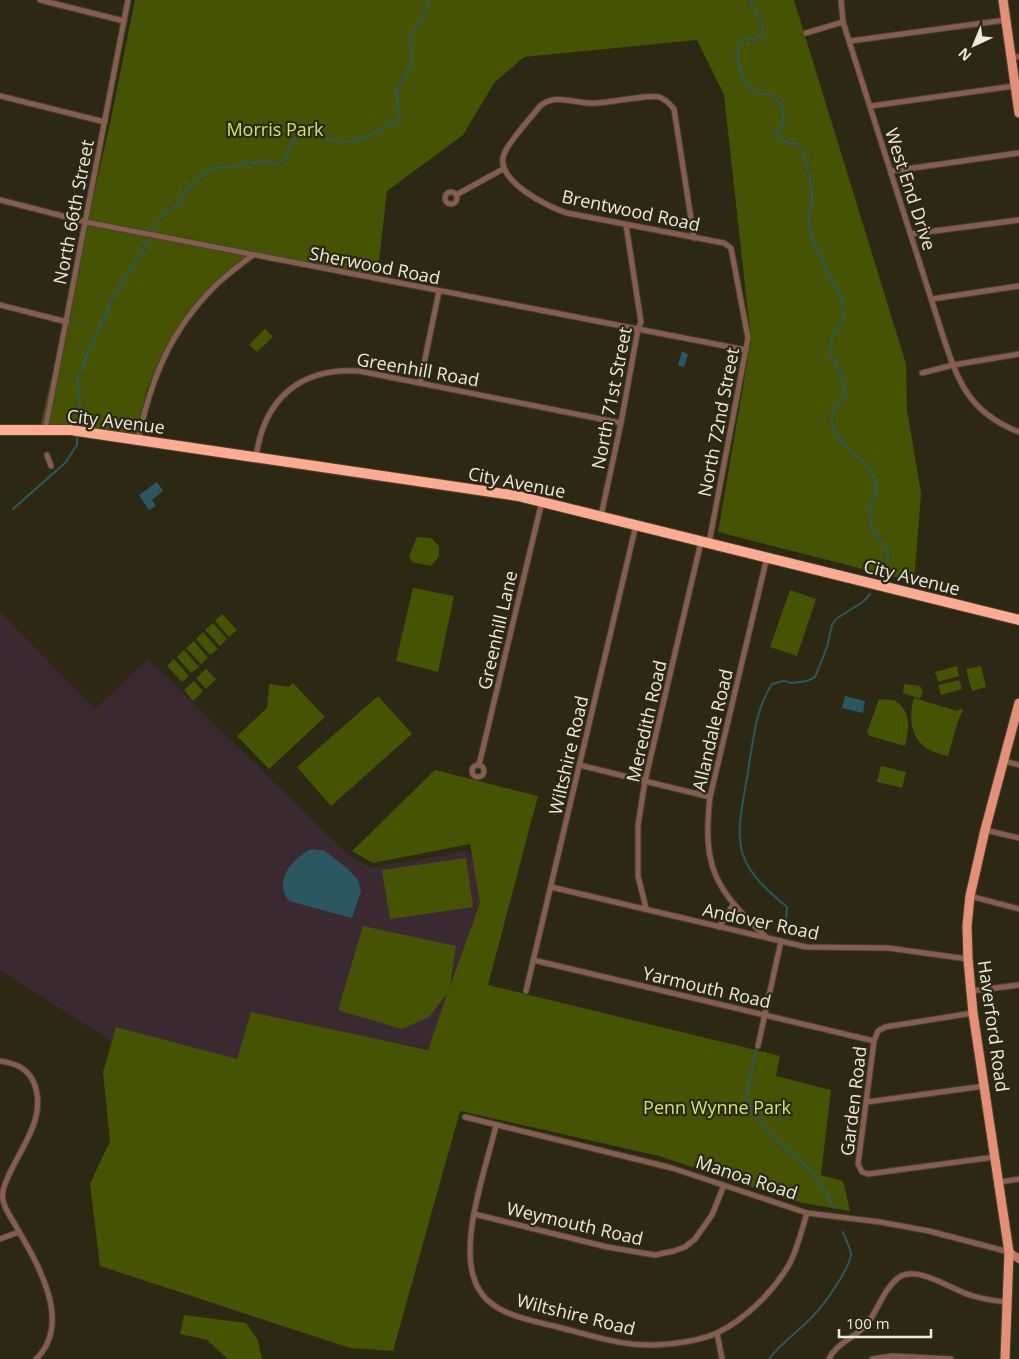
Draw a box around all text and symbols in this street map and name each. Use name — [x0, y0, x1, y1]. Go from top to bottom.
north arrow — [949, 20, 999, 70]
text: N — [954, 44, 975, 66]
park label: Morris Park — [226, 117, 324, 141]
street label: West End Drive — [880, 125, 942, 253]
street label: North 66th Street — [47, 138, 99, 286]
street label: Brentwood Road — [560, 184, 702, 236]
street label: Sherwood Road — [308, 241, 442, 289]
street label: North 71st Street — [585, 325, 637, 471]
street label: North 72nd Street — [692, 345, 744, 499]
street label: Greenhill Road — [355, 346, 481, 392]
street label: City Avenue — [66, 403, 166, 439]
street label: City Avenue — [466, 461, 568, 503]
street label: City Avenue — [861, 553, 963, 601]
street label: Greenhill Lane — [472, 568, 522, 692]
street label: Meredith Road — [620, 658, 672, 784]
street label: Allandale Road — [686, 666, 738, 794]
street label: Wiltshire Road — [543, 693, 593, 817]
street label: Andover Road — [701, 897, 821, 945]
street label: Haverford Road — [973, 959, 1015, 1093]
street label: Yarmouth Road — [640, 961, 774, 1013]
street label: Garden Road — [834, 1045, 872, 1157]
park label: Penn Wynne Park — [643, 1095, 791, 1119]
street label: Manoa Road — [693, 1149, 801, 1205]
street label: Weymouth Road — [504, 1196, 646, 1250]
street label: Wiltshire Road — [514, 1288, 638, 1340]
scale bar — [839, 1306, 932, 1338]
text: 100 m — [846, 1313, 890, 1333]

